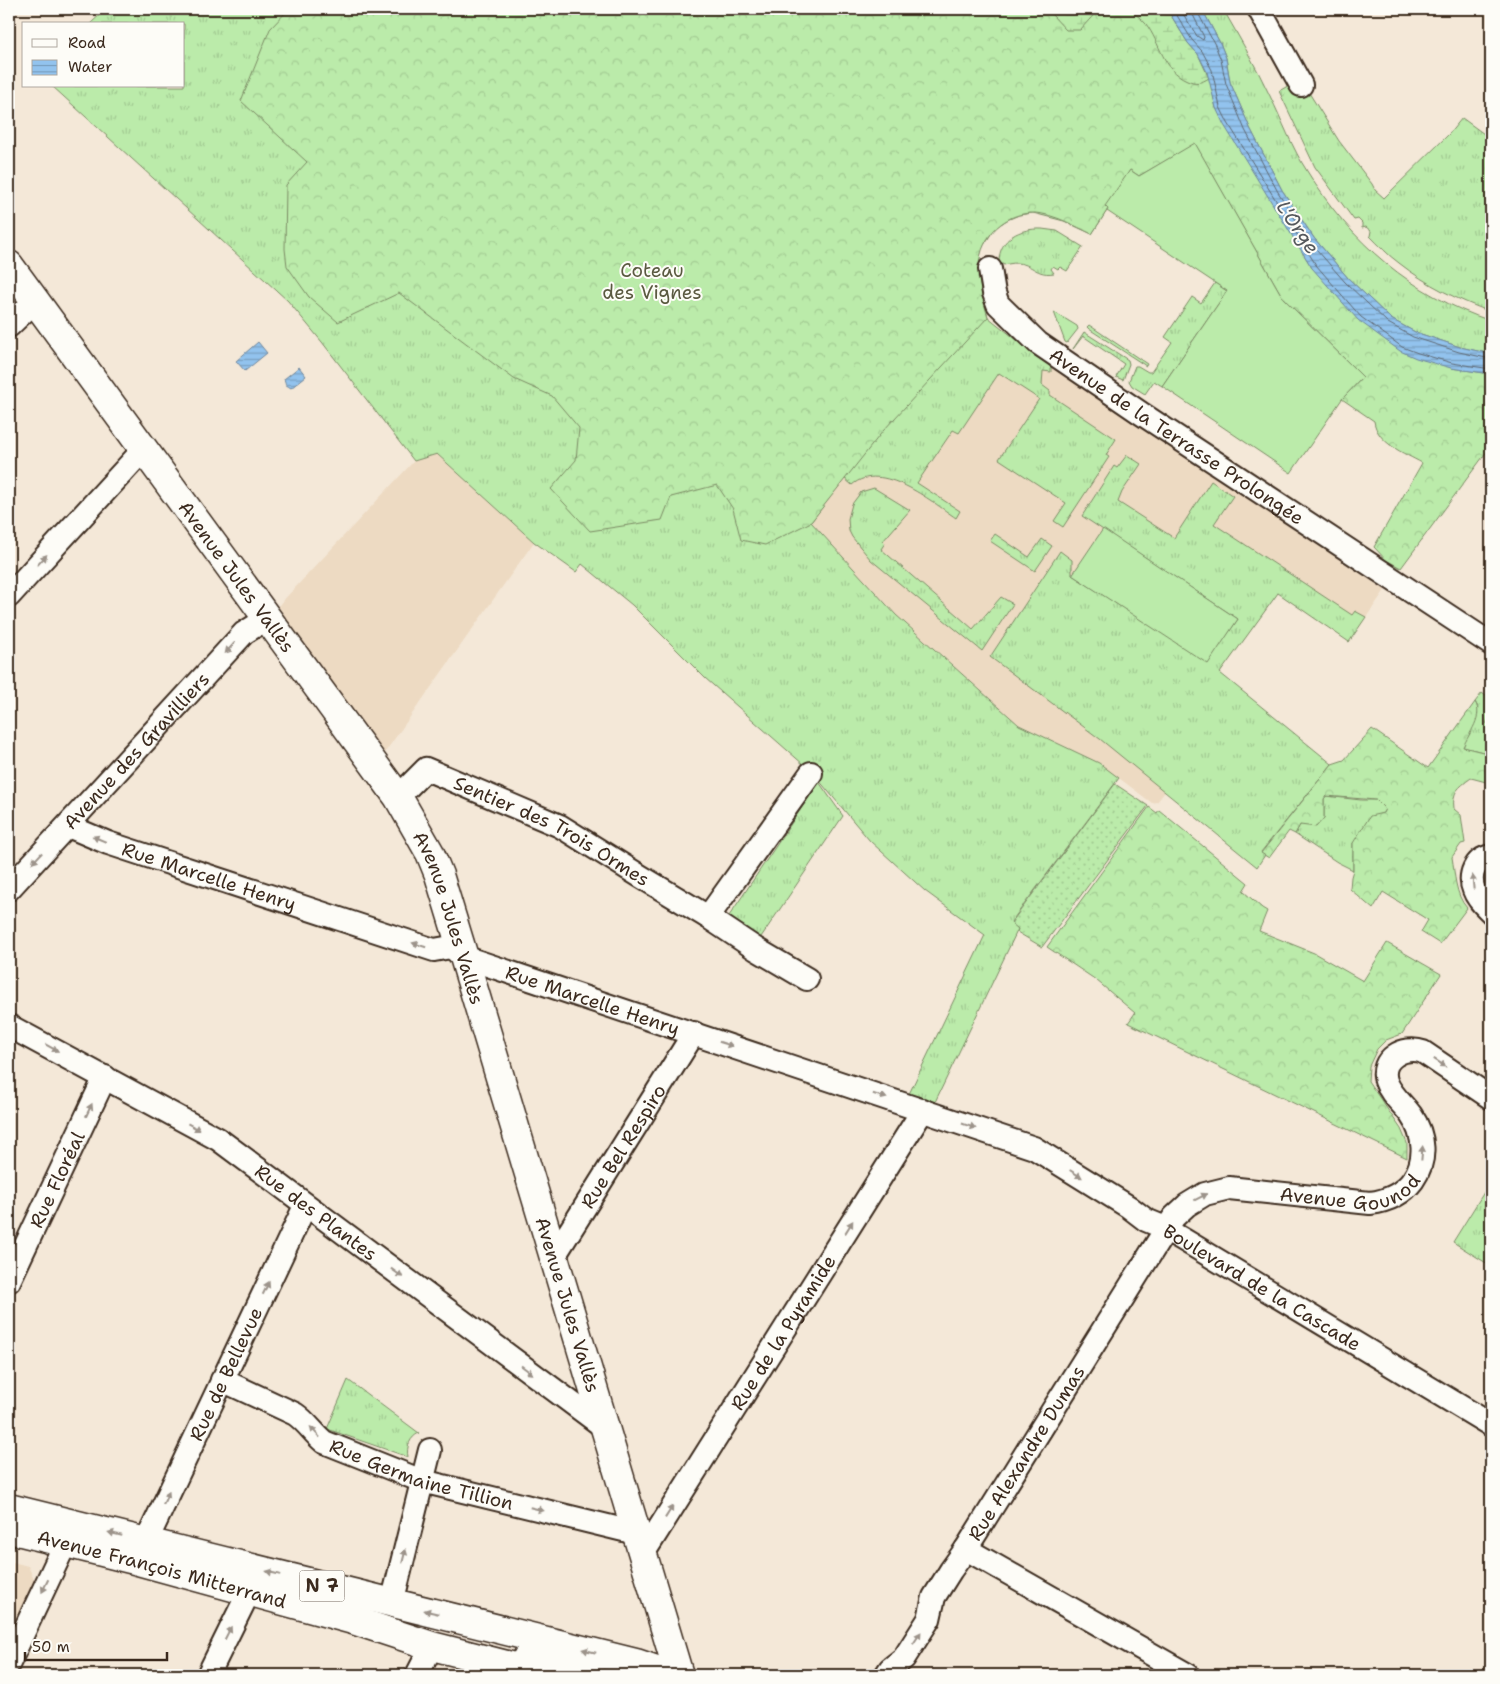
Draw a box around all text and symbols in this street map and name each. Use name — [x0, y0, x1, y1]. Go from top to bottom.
legend — [22, 22, 185, 88]
text: Road — [68, 33, 106, 53]
text: Water — [68, 57, 112, 77]
water label: L'Orge — [1271, 195, 1325, 259]
park label: Coteau des Vignes — [602, 258, 702, 305]
street label: Avenue de la Terrasse Prolongée — [1045, 342, 1309, 530]
street label: Avenue Jules Vallès — [173, 496, 301, 657]
one-way arrow — [36, 554, 48, 566]
one-way arrow — [224, 642, 236, 654]
street label: Avenue des Gravilliers — [58, 667, 215, 834]
street label: Sentier des Trois Ormes — [450, 770, 654, 892]
street label: Avenue Jules Vallès — [407, 826, 490, 1007]
one-way arrow — [92, 834, 106, 842]
street label: Rue Marcelle Henry — [119, 836, 300, 916]
one-way arrow — [31, 852, 43, 864]
one-way arrow — [1469, 874, 1477, 890]
one-way arrow — [411, 941, 426, 949]
street label: Rue Marcelle Henry — [503, 959, 683, 1041]
one-way arrow — [719, 1040, 734, 1048]
one-way arrow — [45, 1044, 59, 1053]
one-way arrow — [1433, 1059, 1446, 1068]
street label: Rue Bel Respiro — [575, 1079, 671, 1213]
one-way arrow — [873, 1092, 888, 1100]
one-way arrow — [85, 1103, 93, 1117]
one-way arrow — [188, 1122, 201, 1131]
one-way arrow — [961, 1122, 976, 1130]
street label: Rue Floréal — [23, 1127, 90, 1232]
one-way arrow — [1418, 1145, 1426, 1161]
street label: Rue des Plantes — [250, 1158, 382, 1266]
one-way arrow — [1069, 1169, 1082, 1179]
street label: Avenue Gounod — [1279, 1169, 1426, 1216]
one-way arrow — [1194, 1193, 1209, 1201]
street label: Avenue Jules Vallès — [530, 1214, 606, 1395]
street label: Boulevard de la Cascade — [1159, 1218, 1366, 1356]
one-way arrow — [844, 1220, 854, 1233]
street label: Rue de la Pyramide — [724, 1250, 841, 1415]
one-way arrow — [390, 1268, 404, 1278]
one-way arrow — [262, 1281, 270, 1295]
street label: Rue de Bellevue — [183, 1303, 268, 1445]
street label: Rue Alexandre Dumas — [962, 1361, 1090, 1545]
one-way arrow — [520, 1365, 534, 1375]
one-way arrow — [309, 1426, 320, 1439]
street label: Rue Germaine Tillion — [326, 1433, 516, 1515]
one-way arrow — [162, 1491, 170, 1505]
one-way arrow — [530, 1505, 545, 1513]
one-way arrow — [665, 1506, 674, 1519]
street label: Avenue François Mitterrand — [35, 1524, 289, 1614]
one-way arrow — [108, 1530, 123, 1538]
one-way arrow — [400, 1548, 408, 1563]
one-way arrow — [266, 1569, 281, 1577]
road number: N 7 — [300, 1570, 344, 1602]
one-way arrow — [41, 1579, 50, 1594]
one-way arrow — [423, 1608, 438, 1616]
one-way arrow — [224, 1626, 232, 1641]
scale bar — [25, 1629, 168, 1661]
one-way arrow — [912, 1631, 921, 1645]
text: 50 m — [32, 1637, 70, 1657]
one-way arrow — [581, 1647, 596, 1655]

